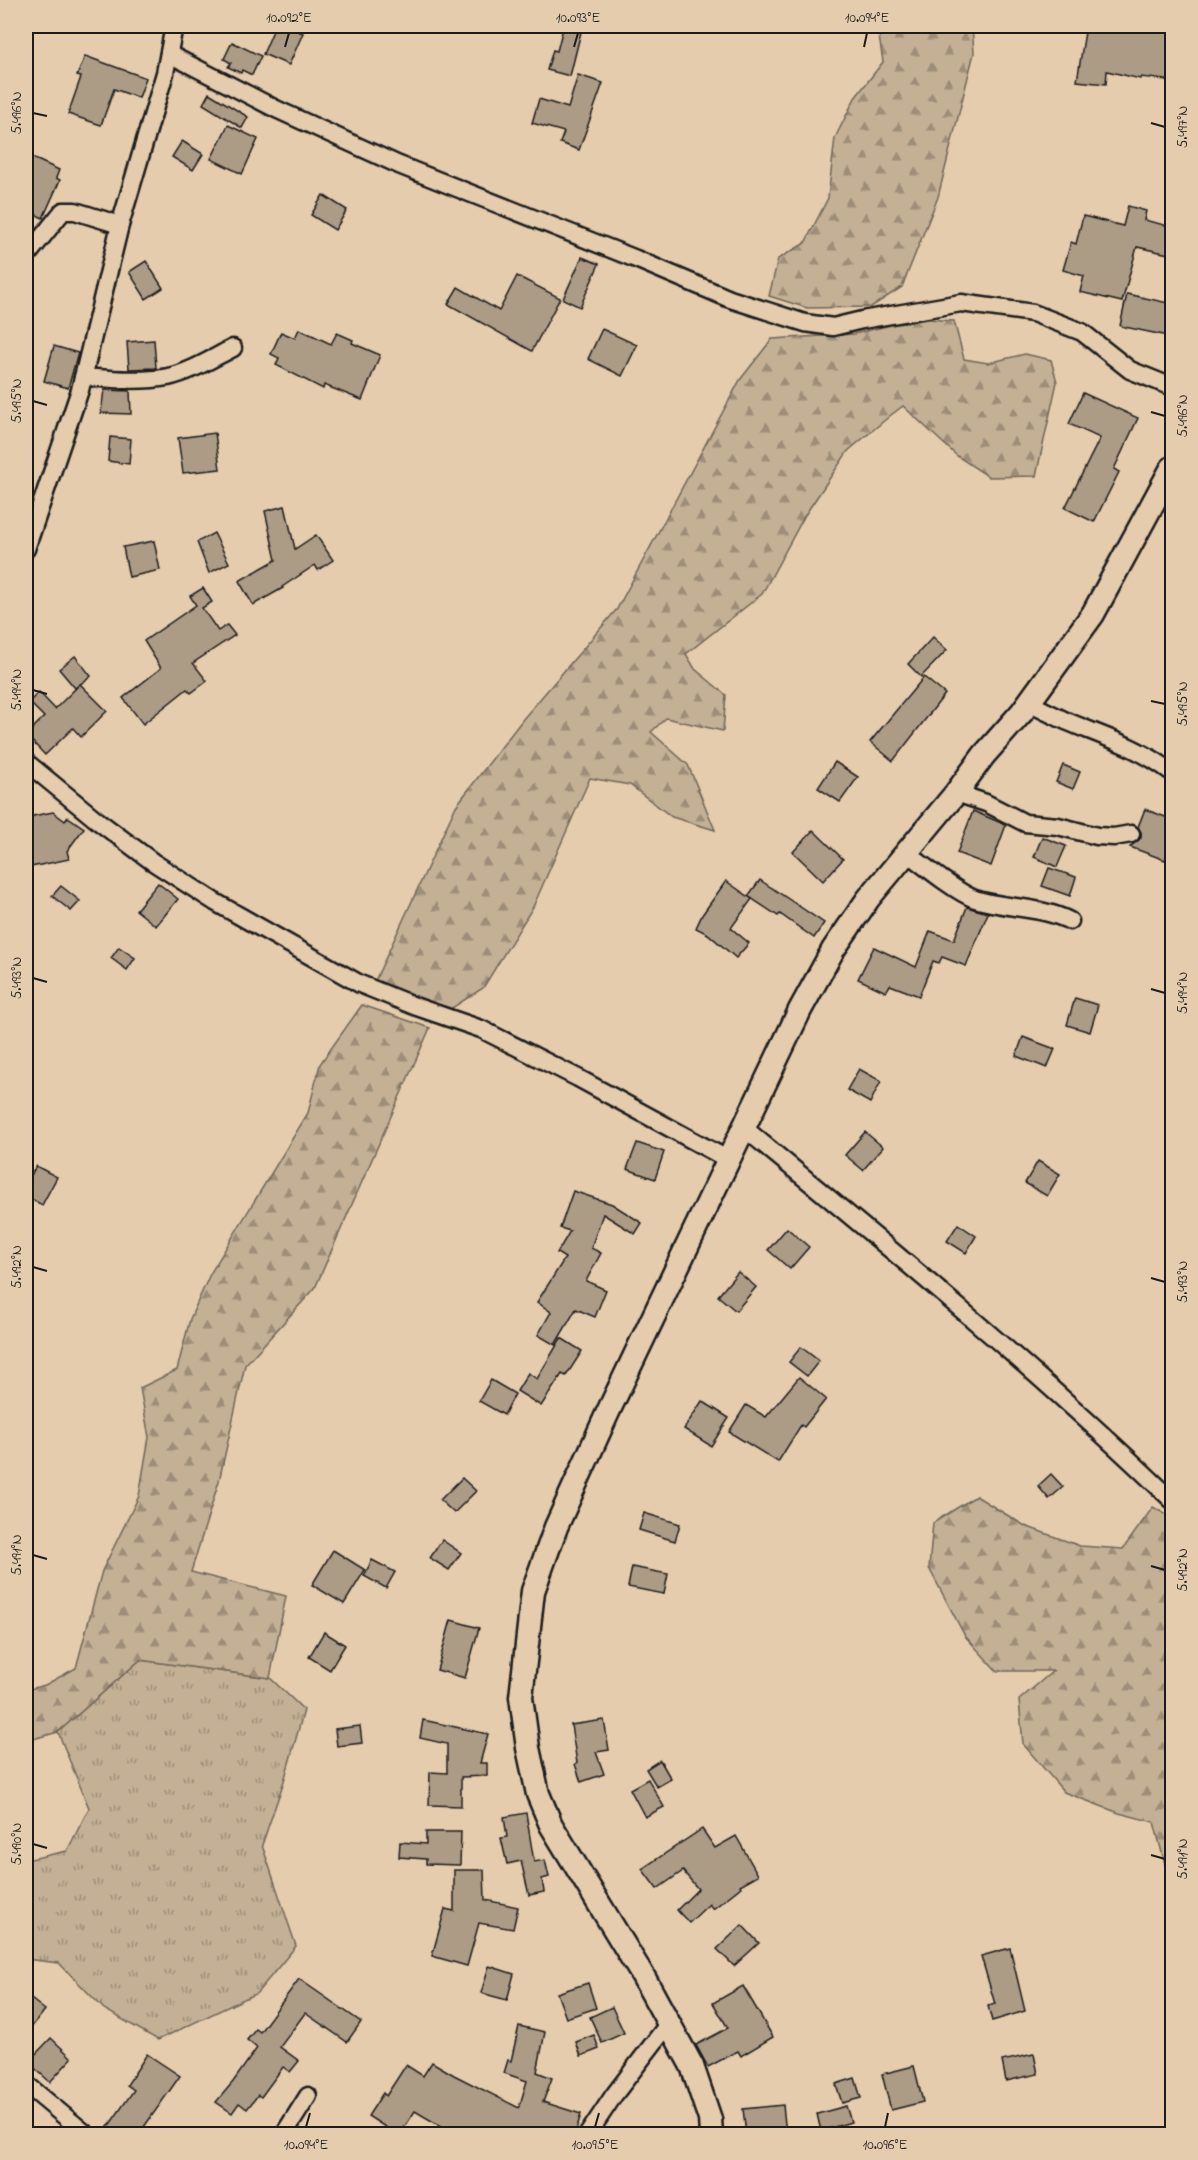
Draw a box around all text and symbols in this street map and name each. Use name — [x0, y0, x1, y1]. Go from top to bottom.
text: 10.092°E — [266, 7, 312, 29]
text: 10.093°E — [556, 7, 600, 29]
text: 10.094°E — [845, 7, 889, 29]
text: 5.496°N — [6, 91, 28, 135]
text: 5.497°N — [1172, 106, 1194, 148]
text: 5.495°N — [6, 378, 28, 424]
text: 5.496°N — [1172, 394, 1194, 438]
text: 5.494°N — [6, 669, 28, 711]
text: 5.495°N — [1172, 681, 1194, 727]
text: 5.493°N — [6, 957, 28, 999]
text: 5.494°N — [1172, 972, 1194, 1014]
text: 5.492°N — [6, 1245, 28, 1289]
text: 5.493°N — [1172, 1261, 1194, 1303]
text: 5.491°N — [6, 1534, 28, 1576]
text: 5.492°N — [1172, 1548, 1194, 1592]
text: 5.490°N — [6, 1823, 28, 1865]
text: 5.491°N — [1172, 1838, 1194, 1880]
text: 10.094°E — [284, 2134, 328, 2156]
text: 10.095°E — [572, 2134, 619, 2156]
text: 10.096°E — [862, 2134, 908, 2156]

